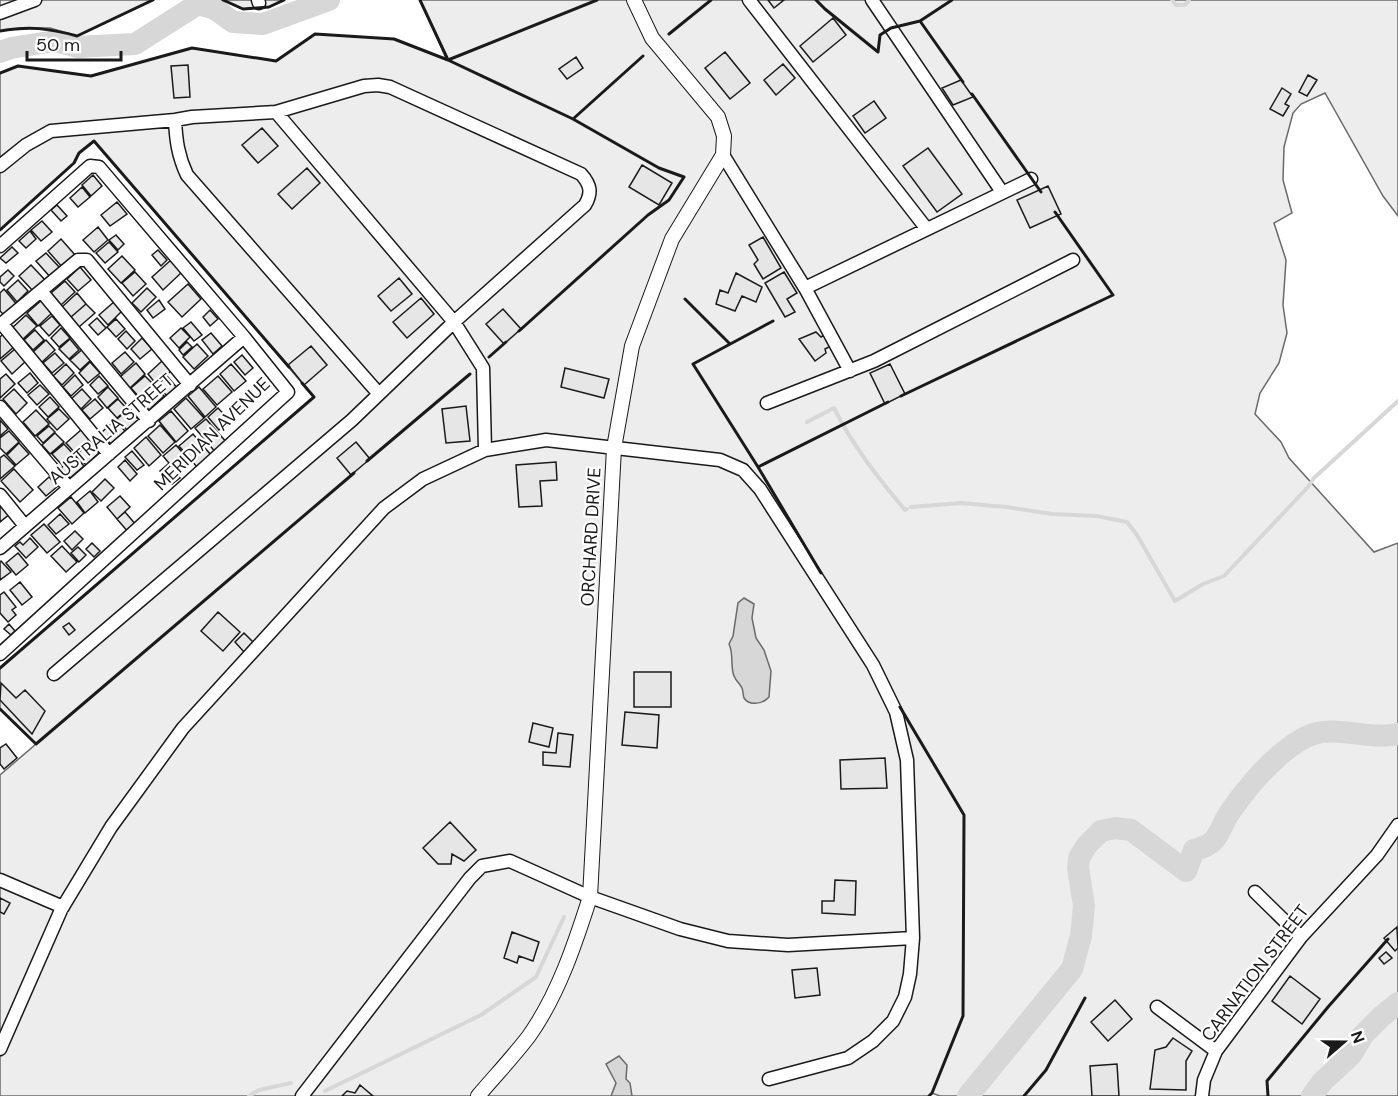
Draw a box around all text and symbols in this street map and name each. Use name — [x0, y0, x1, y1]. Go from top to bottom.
scale bar — [27, 24, 122, 62]
text: 50 m — [36, 33, 80, 57]
street label: AUSTRALIA STREET — [44, 368, 178, 490]
street label: MERIDIAN AVENUE — [149, 372, 275, 496]
street label: ORCHARD DRIVE — [575, 467, 607, 607]
street label: CARNATION STREET — [1196, 900, 1314, 1046]
north arrow — [1314, 1012, 1374, 1072]
text: N — [1346, 1028, 1369, 1046]

